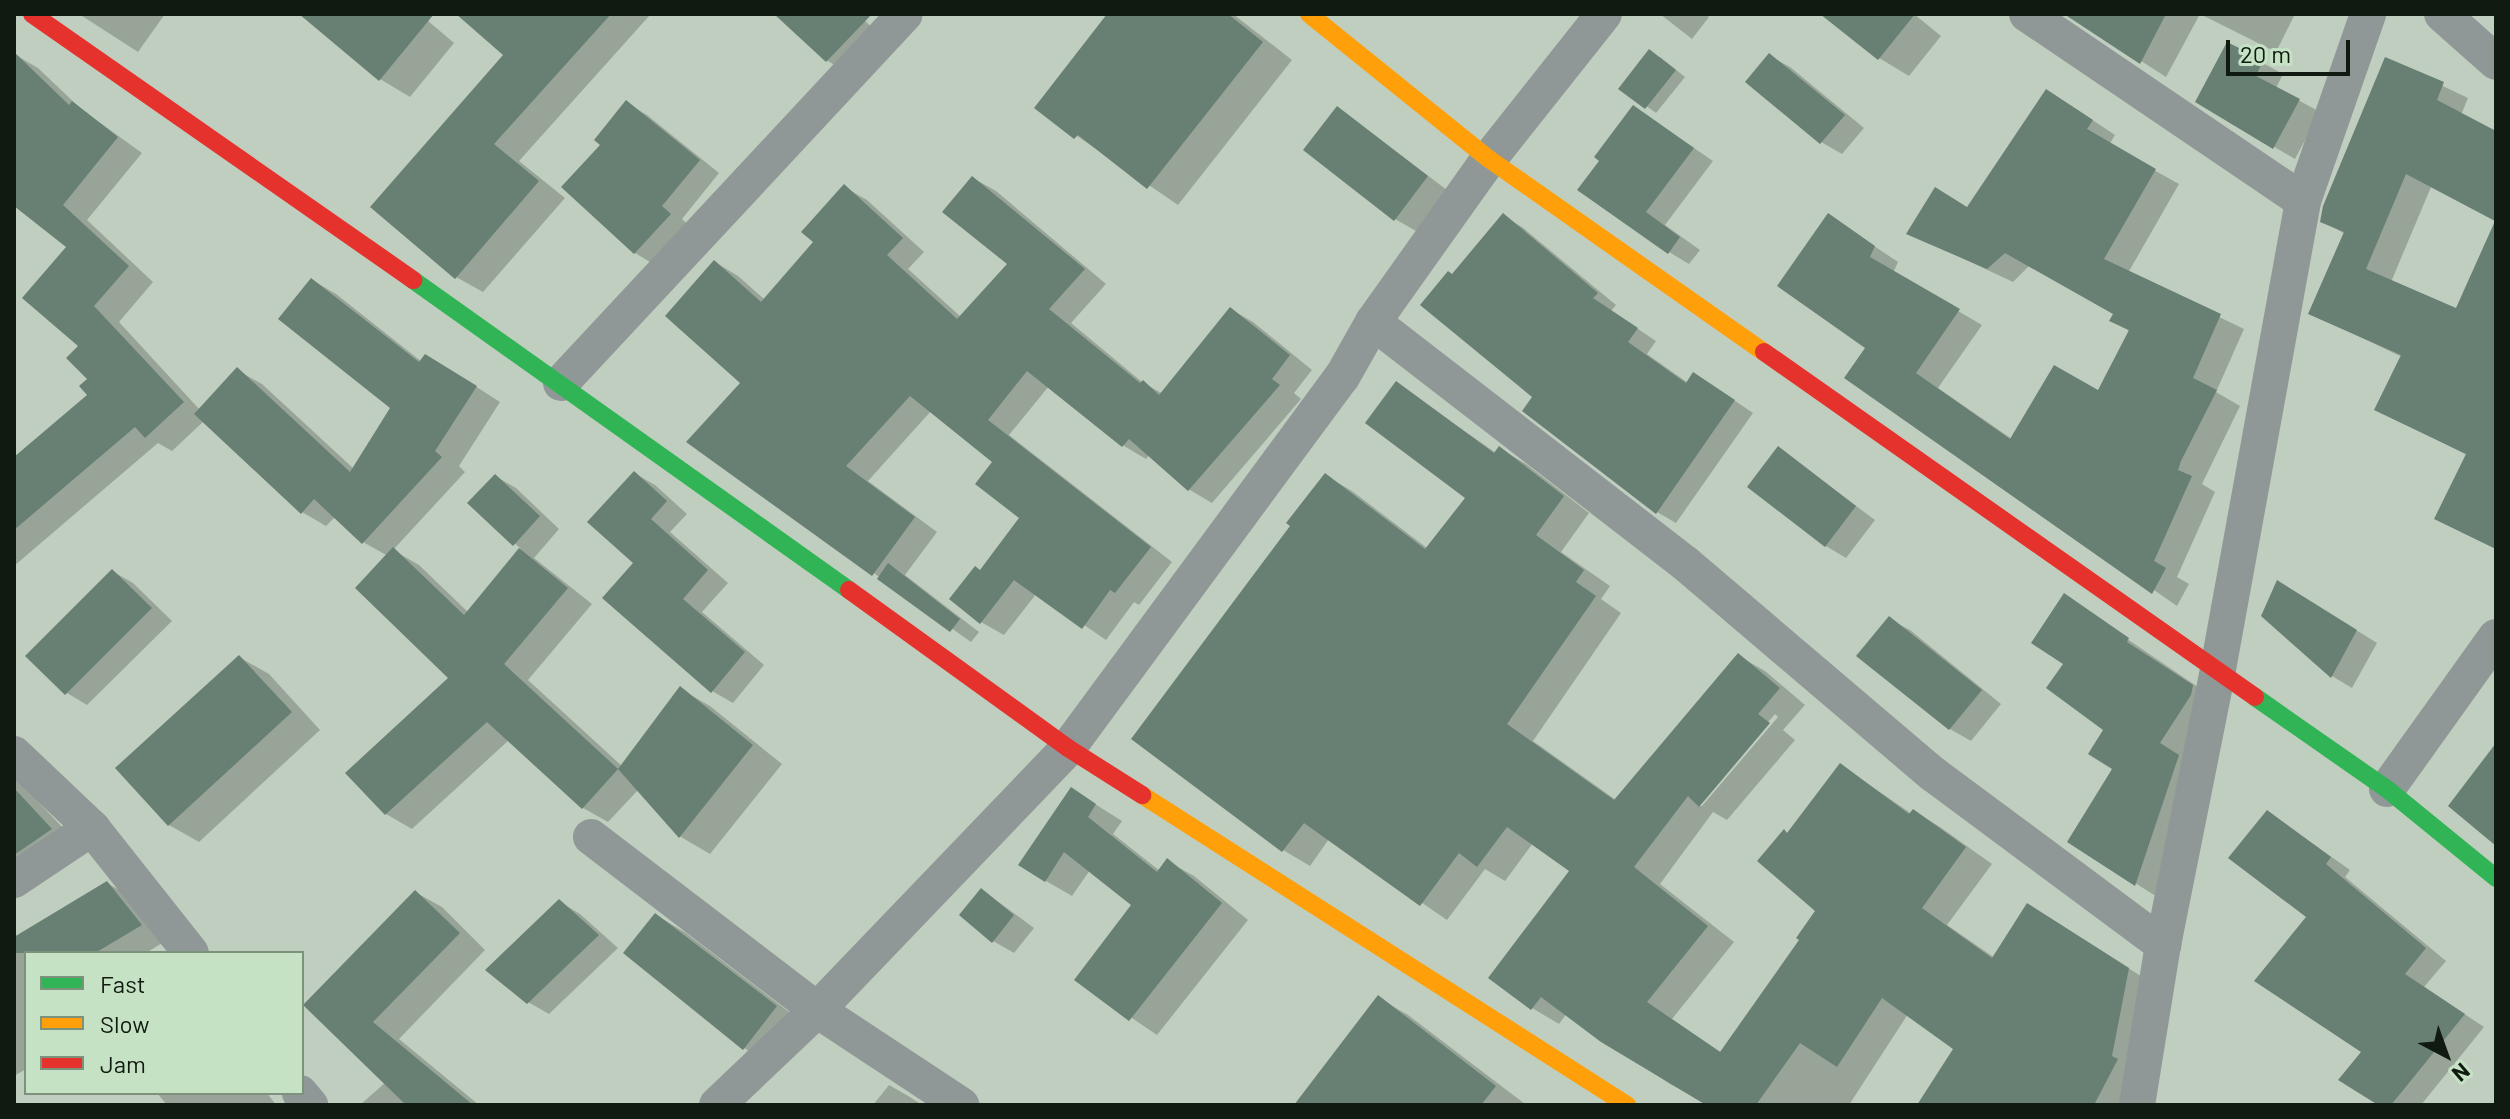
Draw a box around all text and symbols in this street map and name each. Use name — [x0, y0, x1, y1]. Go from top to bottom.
scale bar — [2230, 24, 2354, 74]
text: 20 m — [2240, 39, 2291, 68]
legend — [24, 951, 304, 1095]
text: Fast — [100, 969, 145, 998]
text: Slow — [100, 1009, 149, 1038]
north arrow — [2406, 1015, 2486, 1095]
text: Jam — [100, 1049, 146, 1078]
text: N — [2448, 1058, 2476, 1088]

